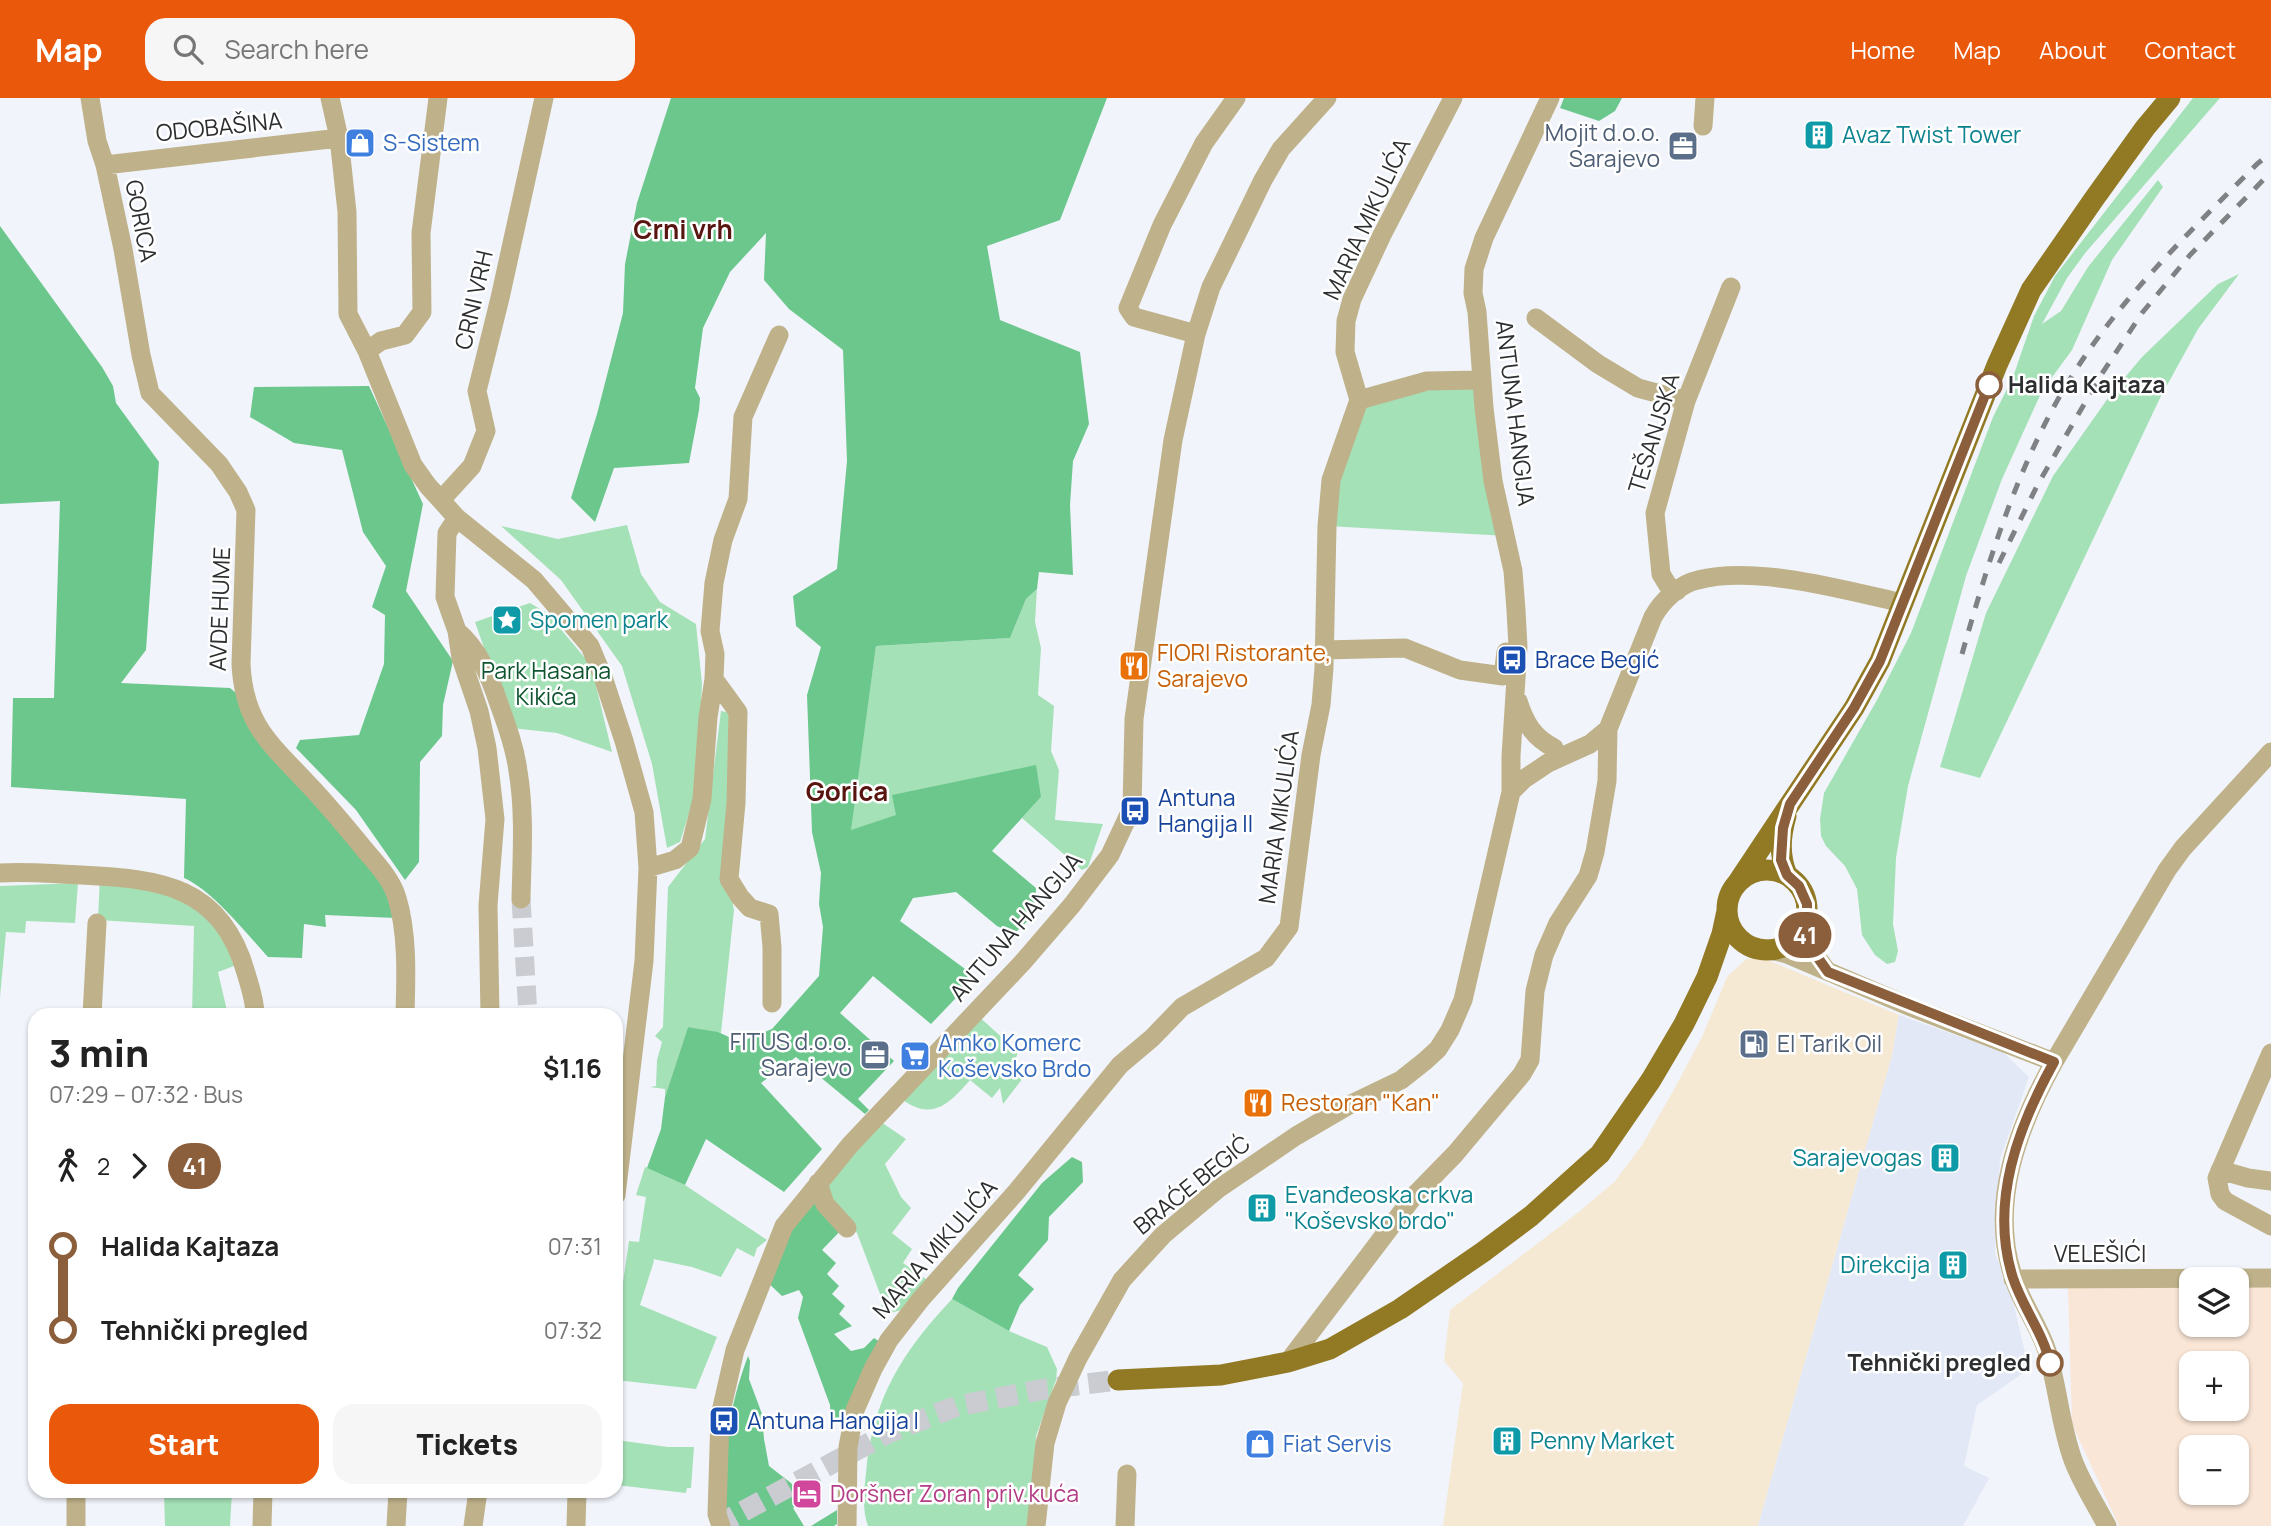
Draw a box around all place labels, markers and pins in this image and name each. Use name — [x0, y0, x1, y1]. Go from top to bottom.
place label: Mojit d.o.o. Sarajevo — [1545, 116, 1660, 174]
building icon: Avaz Twist Tower — [1802, 118, 1836, 152]
place label: Avaz Twist Tower — [1842, 118, 2021, 150]
shop icon: S-Sistem — [343, 126, 377, 160]
place label: S-Sistem — [383, 126, 480, 158]
office icon: Mojit d.o.o. Sarajevo — [1666, 129, 1700, 163]
place label: Halida Kajtaza — [2008, 368, 2166, 400]
marker: Halida Kajtaza — [1976, 372, 2002, 398]
place icon: Spomen park — [490, 603, 524, 637]
place label: Spomen park — [530, 603, 669, 635]
place label: FIORI Ristorante, Sarajevo — [1157, 636, 1331, 694]
bus stop icon: Brace Begić — [1495, 643, 1529, 677]
place label: Brace Begić — [1535, 643, 1659, 675]
restaurant icon: FIORI Ristorante, Sarajevo — [1117, 649, 1151, 683]
place label: Antuna Hangija II — [1158, 781, 1253, 839]
bus stop icon: Antuna Hangija II — [1118, 794, 1152, 828]
place label: FITUS d.o.o. Sarajevo — [730, 1025, 852, 1083]
place label: Amko Komerc Koševsko Brdo — [938, 1026, 1091, 1084]
fuel station icon: El Tarik Oil — [1737, 1027, 1771, 1061]
place label: El Tarik Oil — [1777, 1027, 1882, 1059]
office icon: FITUS d.o.o. Sarajevo — [858, 1038, 892, 1072]
supermarket icon: Amko Komerc Koševsko Brdo — [898, 1039, 932, 1073]
restaurant icon: Restoran "Kan" — [1241, 1086, 1275, 1120]
place label: Restoran "Kan" — [1281, 1086, 1440, 1118]
place label: Sarajevogas — [1792, 1141, 1922, 1173]
building icon: Sarajevogas — [1928, 1141, 1962, 1175]
place label: Evanđeoska crkva "Koševsko brdo" — [1285, 1178, 1473, 1236]
building icon: Evanđeoska crkva "Koševsko brdo" — [1245, 1191, 1279, 1225]
place label: Direkcija — [1840, 1248, 1930, 1280]
building icon: Direkcija — [1936, 1248, 1970, 1282]
place label: Tehnički pregled — [1848, 1346, 2031, 1378]
marker: Tehnički pregled — [2037, 1350, 2063, 1376]
bus stop icon: Antuna Hangija I — [707, 1404, 741, 1438]
place label: Antuna Hangija I — [747, 1404, 919, 1436]
building icon: Penny Market — [1490, 1424, 1524, 1458]
place label: Penny Market — [1530, 1424, 1675, 1456]
shop icon: Fiat Servis — [1243, 1427, 1277, 1461]
place label: Fiat Servis — [1283, 1427, 1392, 1459]
hotel icon: Doršner Zoran priv.kuća — [790, 1477, 824, 1511]
place label: Doršner Zoran priv.kuća — [830, 1477, 1079, 1509]

